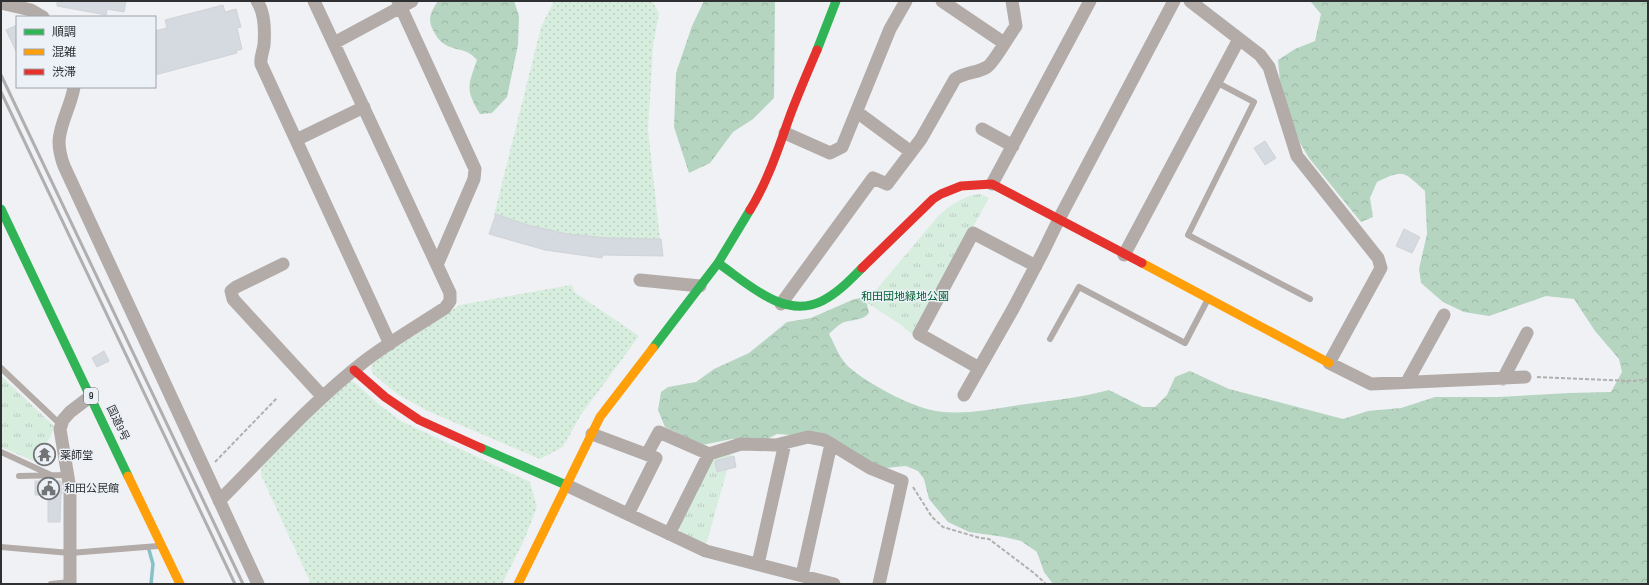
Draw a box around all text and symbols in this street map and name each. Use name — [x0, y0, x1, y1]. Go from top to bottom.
legend — [16, 16, 156, 88]
text: 順調 — [52, 25, 76, 40]
text: 混雑 — [52, 45, 76, 60]
text: 渋滞 — [52, 65, 76, 80]
park label: 和田団地緑地公園 — [861, 290, 949, 303]
road number: 9 — [84, 388, 98, 404]
street label: 国道9号 — [104, 403, 132, 443]
temple icon: 薬師堂 — [32, 442, 58, 468]
place label: 薬師堂 — [60, 449, 93, 462]
public building icon: 和田公民館 — [36, 475, 62, 501]
place label: 和田公民館 — [64, 482, 119, 495]

